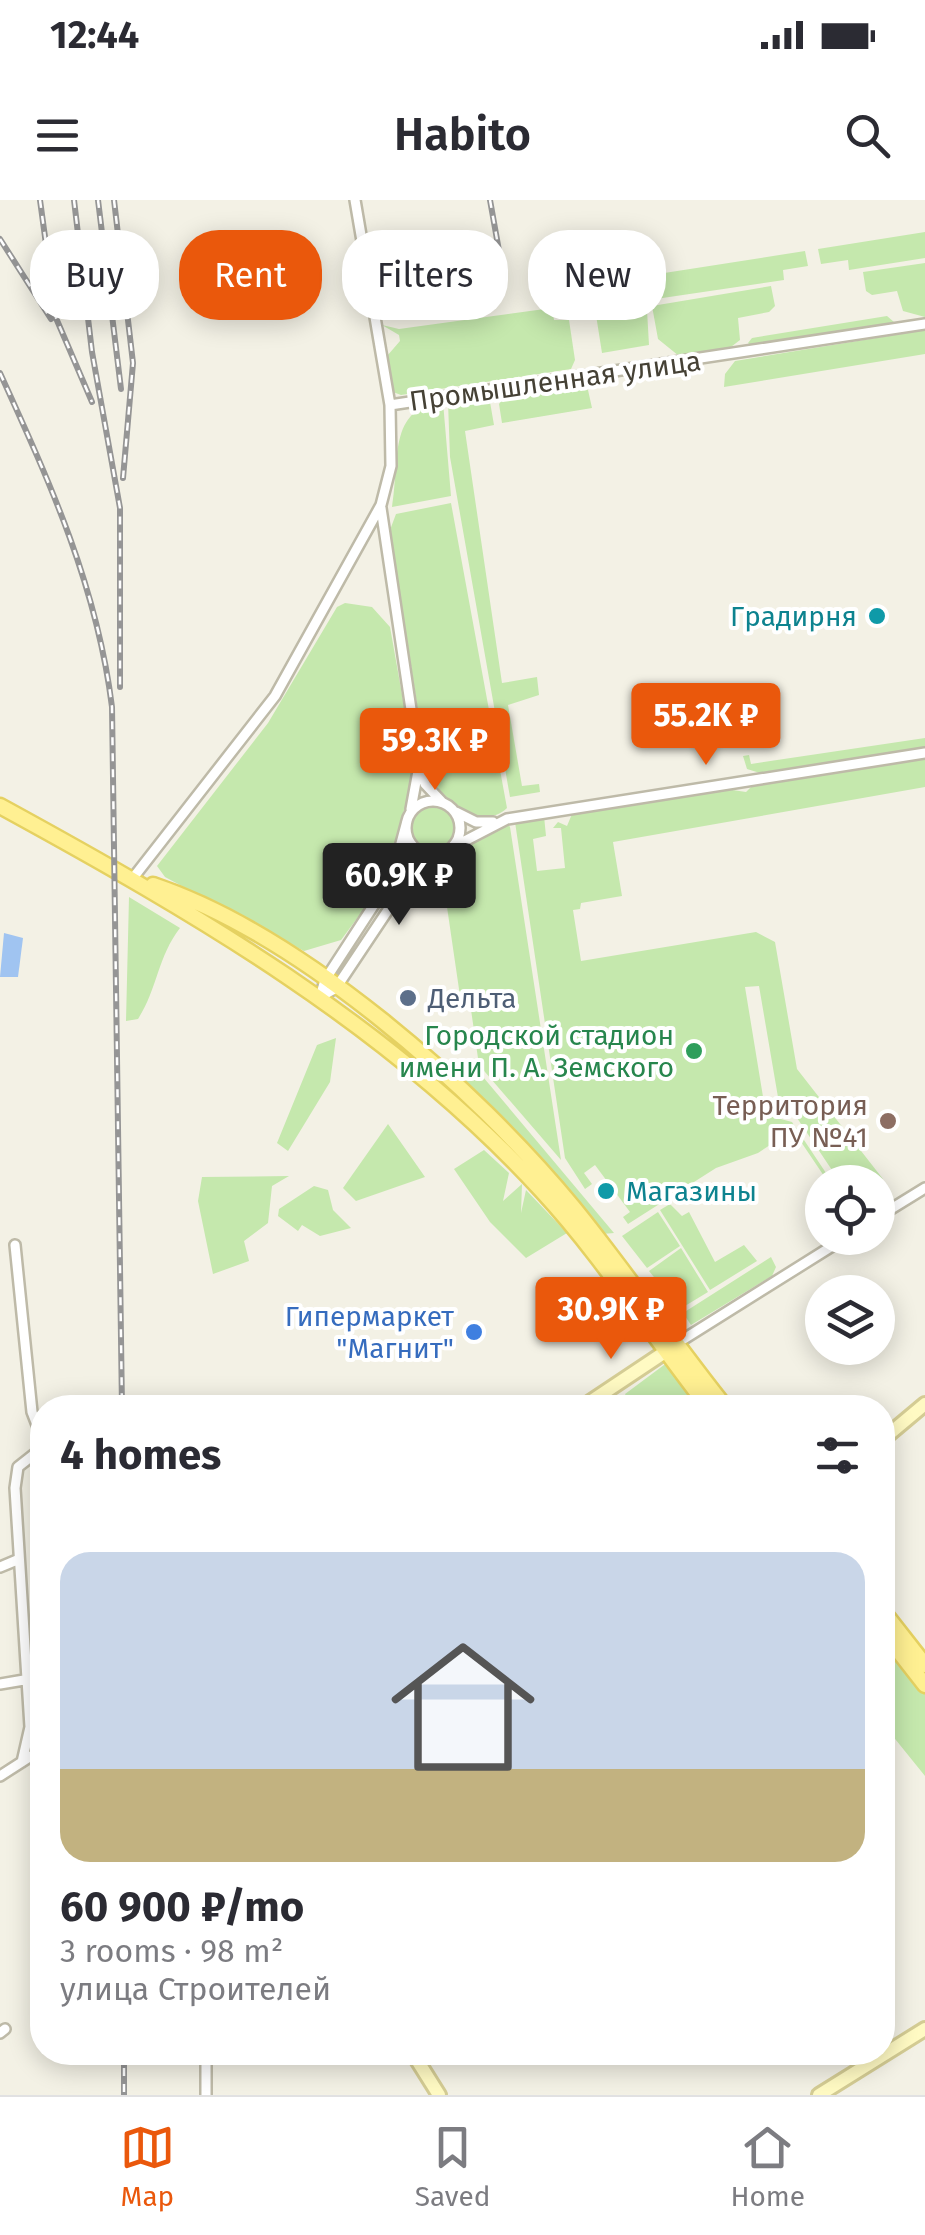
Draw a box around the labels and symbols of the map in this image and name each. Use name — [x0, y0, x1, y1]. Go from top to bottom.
street label: Промышленная улица — [407, 344, 703, 418]
place label: Градирня — [730, 600, 857, 633]
marker: Градирня — [866, 605, 888, 627]
pin: 55.2K ₽ — [614, 683, 798, 768]
pin: 59.3K ₽ — [343, 708, 527, 793]
pin: 60.9K ₽ — [307, 843, 491, 928]
place label: Дельта — [427, 982, 516, 1015]
marker: Дельта — [397, 987, 419, 1009]
place label: Городской стадион имени П. А. Земского — [399, 1019, 674, 1084]
marker: Городской стадион имени П. А. Земского — [683, 1040, 705, 1062]
place label: Территория ПУ №41 — [713, 1089, 868, 1154]
marker: Территория ПУ №41 — [877, 1110, 899, 1132]
place label: Магазины — [626, 1175, 757, 1208]
marker: Магазины — [595, 1180, 617, 1202]
pin: 30.9K ₽ — [519, 1277, 703, 1362]
place label: Гипермаркет "Магнит" — [285, 1300, 454, 1365]
marker: Гипермаркет "Магнит" — [463, 1321, 485, 1343]

